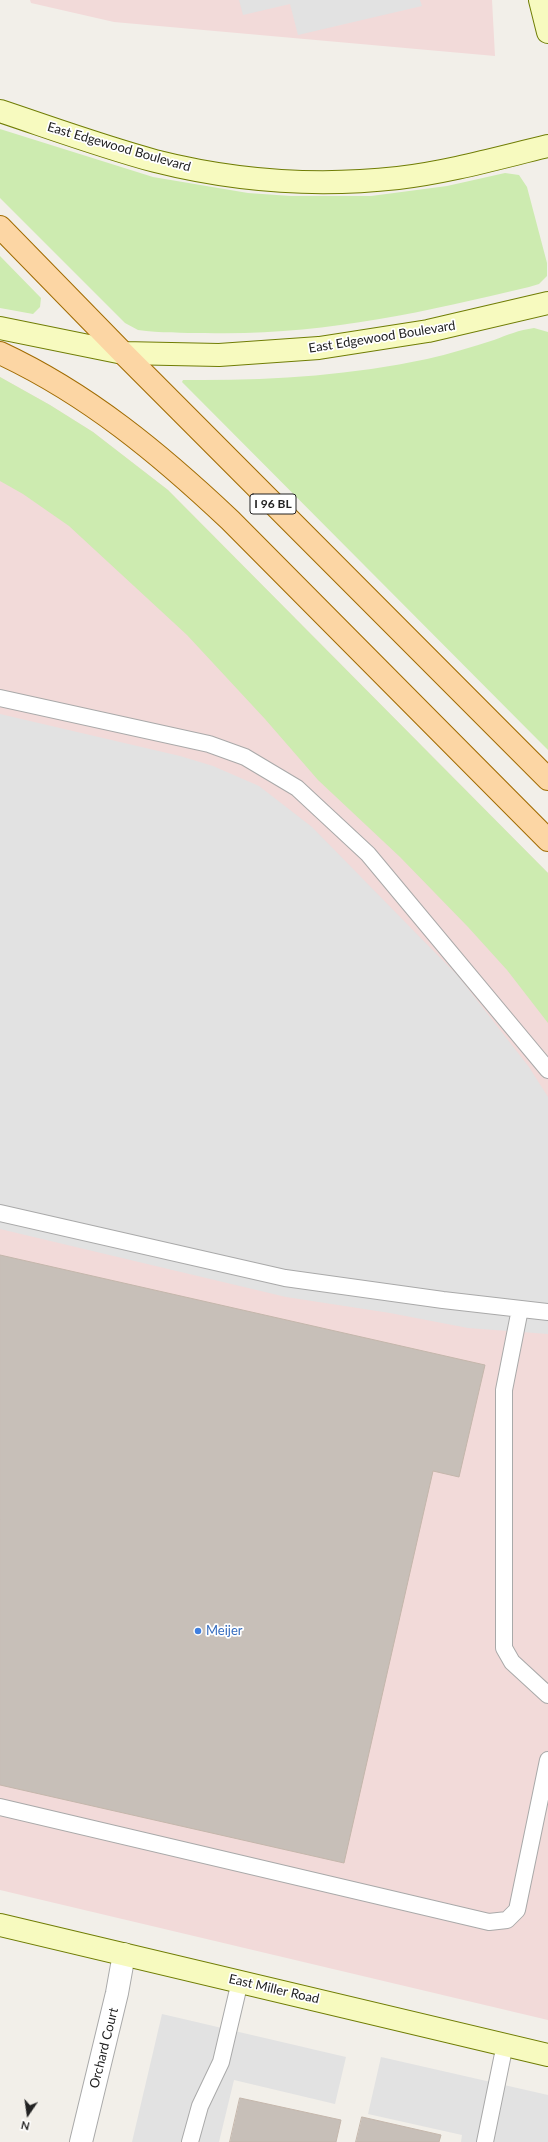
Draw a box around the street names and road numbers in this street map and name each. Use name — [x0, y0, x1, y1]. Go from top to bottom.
street label: East Edgewood Boulevard — [46, 119, 192, 175]
street label: East Edgewood Boulevard — [307, 318, 457, 356]
road number: I 96 BL — [250, 494, 296, 514]
street label: East Miller Road — [227, 1971, 321, 2007]
street label: Orchard Court — [86, 2006, 122, 2090]

